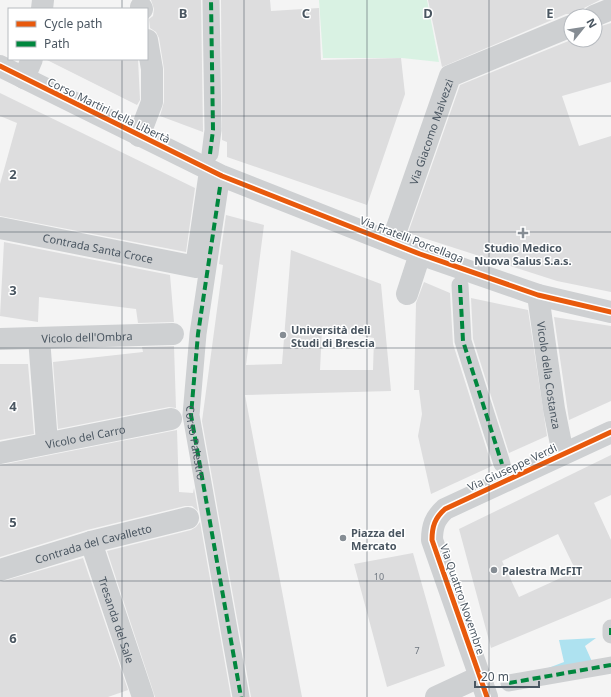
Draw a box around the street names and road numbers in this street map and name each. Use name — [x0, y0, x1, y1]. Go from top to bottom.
street label: Corso Martiri della Libertà — [45, 74, 173, 146]
street label: Via Giacomo Malvezzi — [405, 77, 456, 187]
street label: Via Fratelli Porcellaga — [358, 212, 466, 266]
street label: Contrada Santa Croce — [42, 229, 155, 266]
street label: Vicolo della Costanza — [534, 320, 565, 430]
street label: Vicolo dell'Ombra — [41, 328, 133, 345]
street label: Corso Palestro — [183, 405, 210, 481]
street label: Vicolo del Carro — [44, 421, 127, 451]
street label: Via Giuseppe Verdi — [465, 440, 559, 494]
street label: Contrada del Cavalletto — [33, 520, 154, 566]
street label: Via Quattro Novembre — [437, 542, 489, 656]
street label: Tresanda del Sale — [96, 575, 139, 665]

